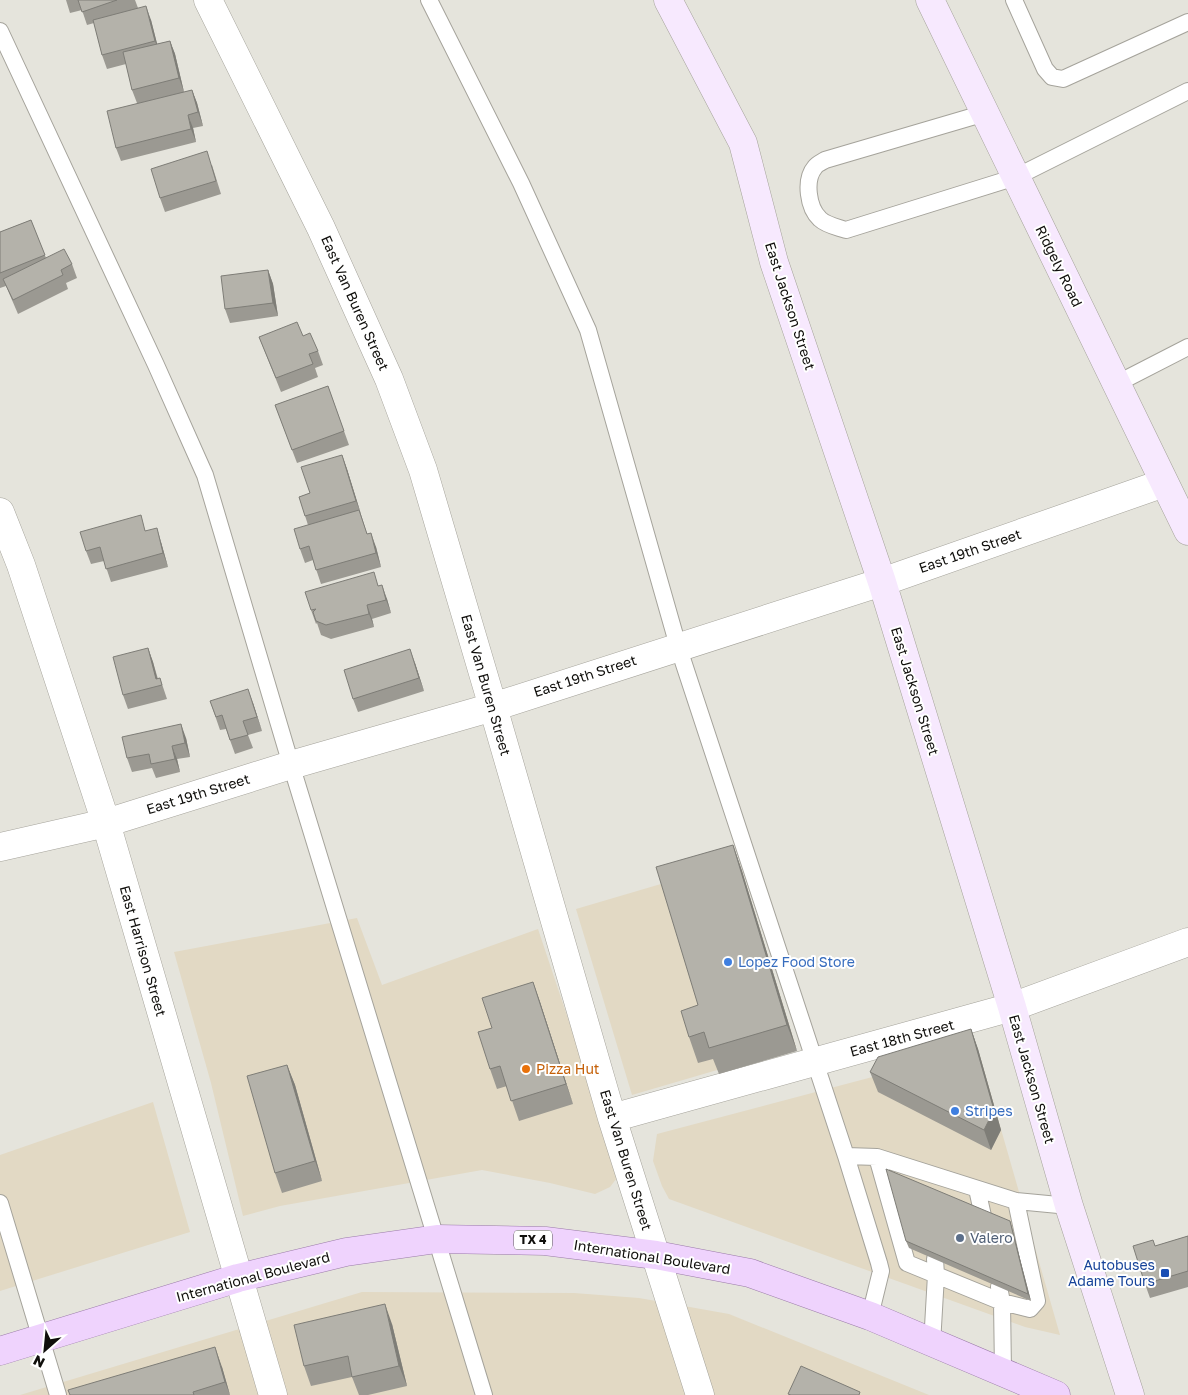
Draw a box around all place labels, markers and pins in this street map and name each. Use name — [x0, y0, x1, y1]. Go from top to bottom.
place label: Lopez Food Store — [738, 953, 855, 970]
marker: Lopez Food Store — [722, 956, 734, 968]
place label: Pizza Hut — [536, 1060, 599, 1077]
marker: Pizza Hut — [520, 1063, 532, 1075]
place label: Stripes — [965, 1102, 1013, 1119]
marker: Stripes — [949, 1105, 961, 1117]
place label: Valero — [970, 1229, 1013, 1246]
marker: Valero — [954, 1232, 966, 1244]
place label: Autobuses Adame Tours — [1068, 1256, 1155, 1289]
marker: Autobuses Adame Tours — [1159, 1267, 1171, 1279]

